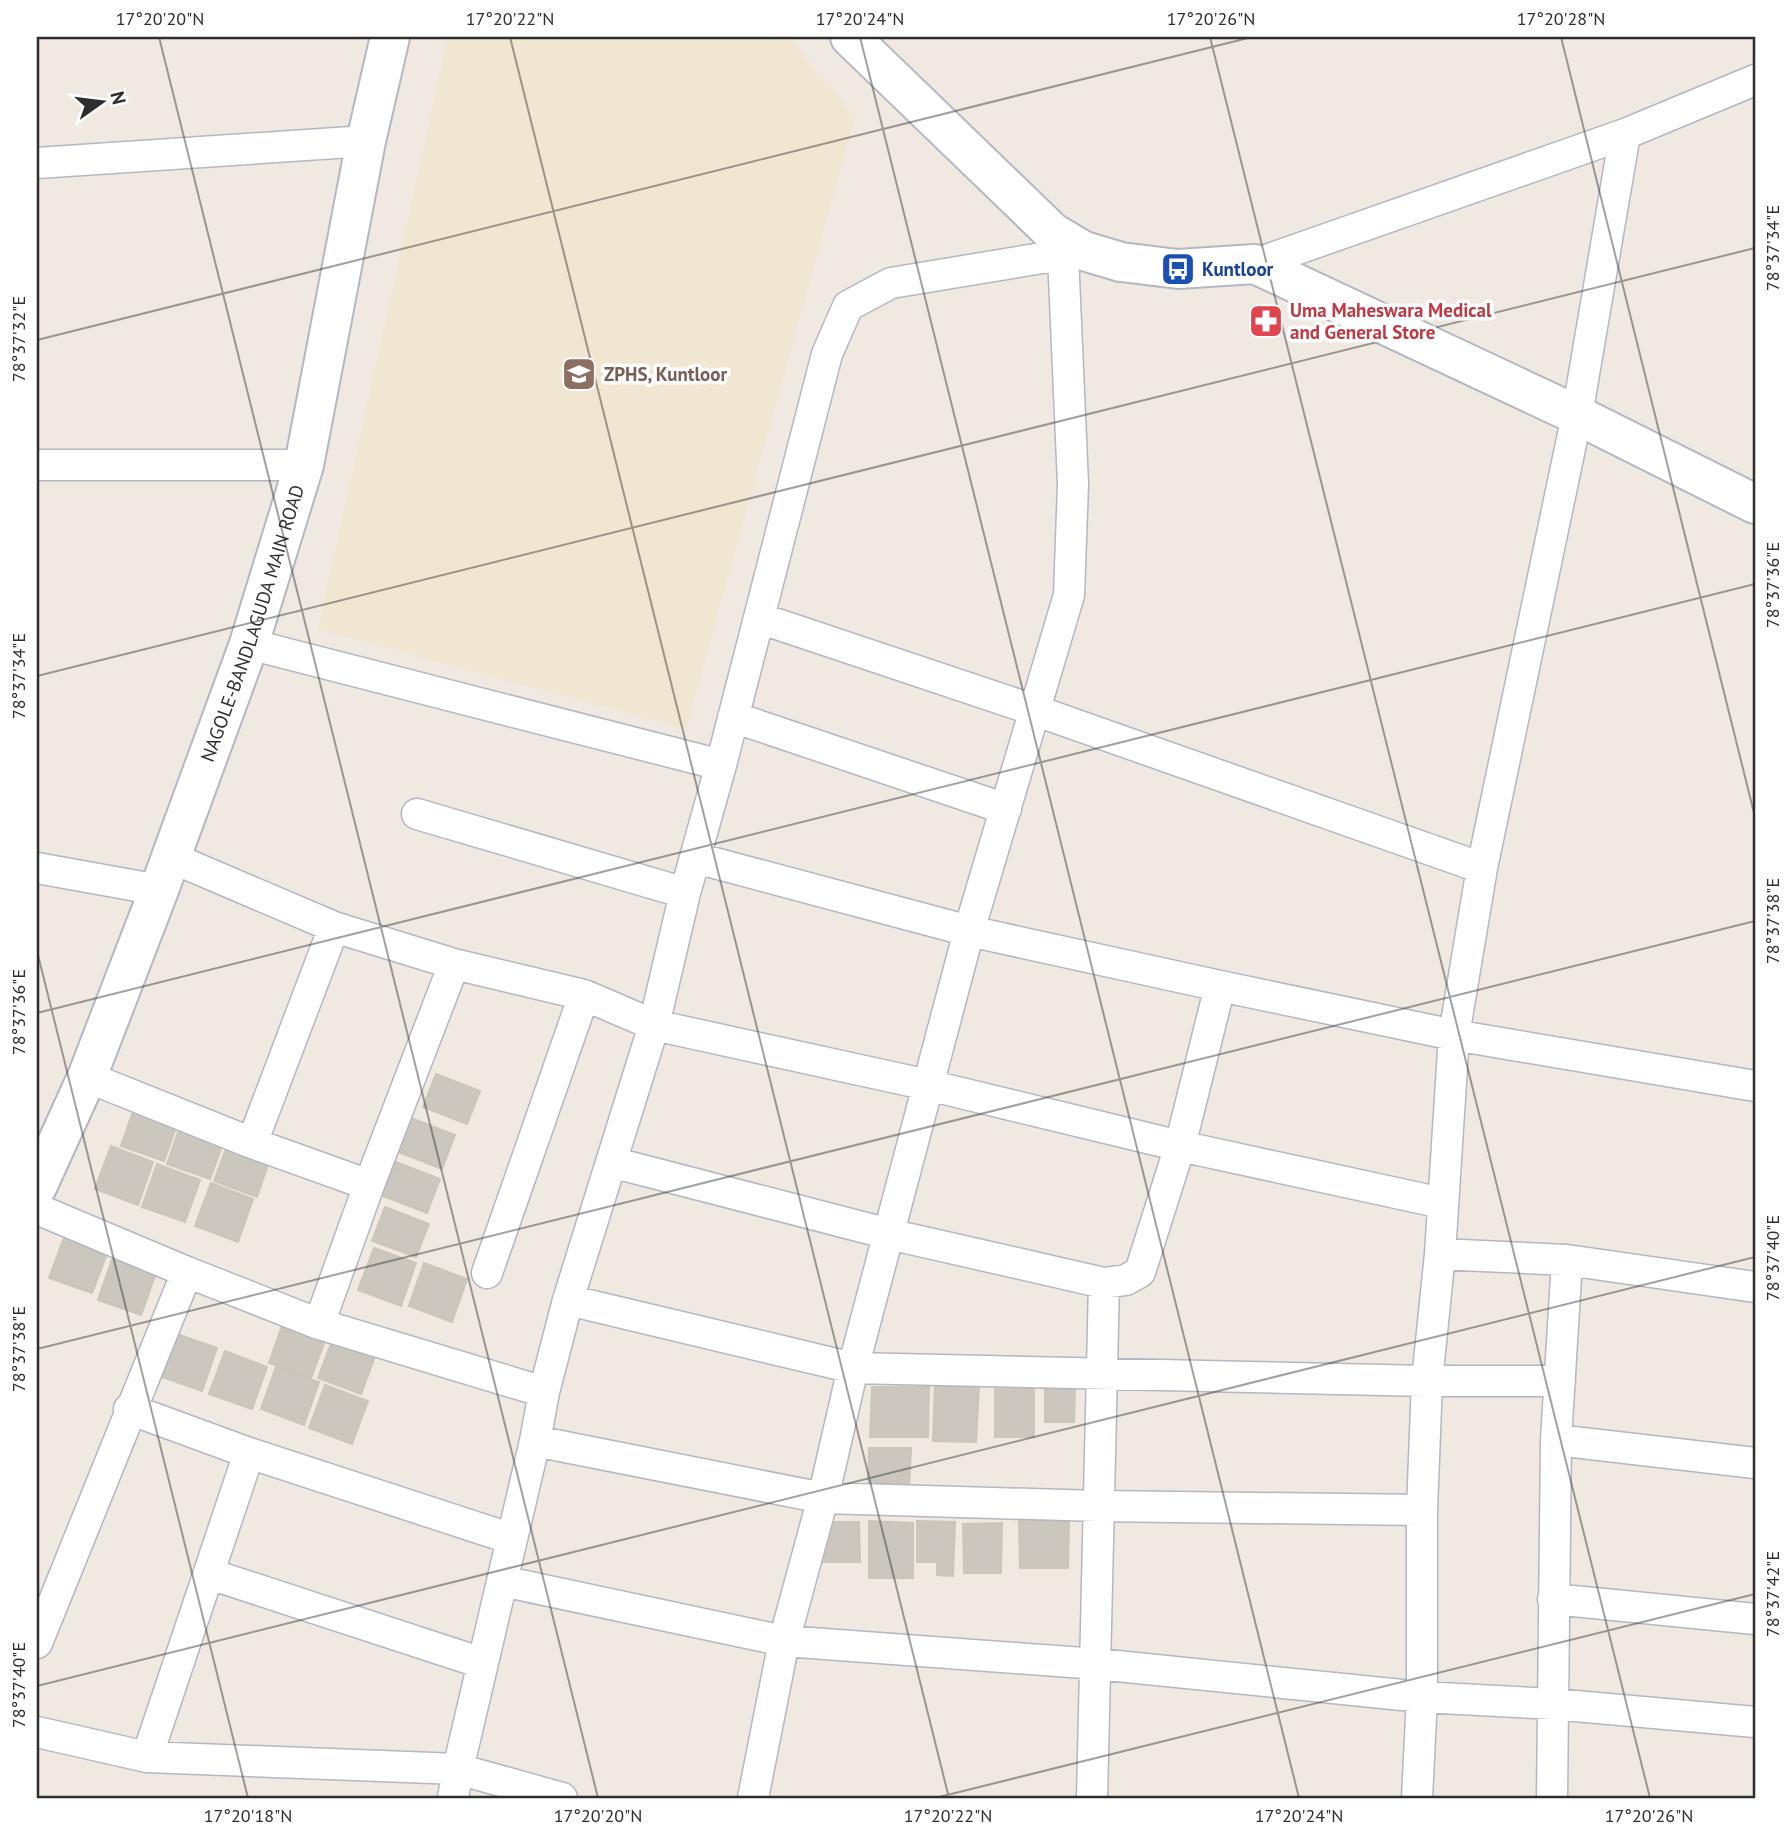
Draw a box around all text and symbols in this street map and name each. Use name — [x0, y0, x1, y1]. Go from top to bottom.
text: 17°20'20"N — [116, 7, 204, 30]
text: 17°20'22"N — [466, 7, 554, 30]
text: 17°20'24"N — [816, 7, 904, 30]
text: 17°20'26"N — [1167, 7, 1255, 30]
text: 17°20'28"N — [1517, 7, 1605, 30]
north arrow — [66, 66, 136, 136]
text: N — [105, 89, 132, 107]
text: 78°37'34"E — [1761, 205, 1784, 291]
bus stop icon: Kuntloor — [1159, 250, 1197, 288]
place label: Kuntloor — [1202, 257, 1274, 281]
text: 78°37'32"E — [7, 296, 30, 382]
place label: Uma Maheswara Medical and General Store — [1290, 298, 1492, 344]
pharmacy icon: Uma Maheswara Medical and General Store — [1247, 302, 1285, 340]
school or university icon: ZPHS, Kuntloor — [560, 355, 598, 393]
place label: ZPHS, Kuntloor — [604, 362, 727, 386]
street label: NAGOLE-BANDLAGUDA MAIN ROAD — [195, 482, 309, 765]
text: 78°37'36"E — [1761, 542, 1784, 628]
text: 78°37'34"E — [7, 633, 30, 719]
text: 78°37'38"E — [1761, 878, 1784, 964]
text: 78°37'36"E — [7, 969, 30, 1055]
text: 78°37'40"E — [1761, 1215, 1784, 1301]
text: 78°37'38"E — [7, 1306, 30, 1392]
text: 78°37'42"E — [1761, 1551, 1784, 1637]
text: 78°37'40"E — [7, 1642, 30, 1728]
text: 17°20'18"N — [204, 1804, 292, 1827]
text: 17°20'20"N — [554, 1804, 642, 1827]
text: 17°20'22"N — [904, 1804, 992, 1827]
text: 17°20'24"N — [1255, 1804, 1343, 1827]
text: 17°20'26"N — [1605, 1804, 1693, 1827]

